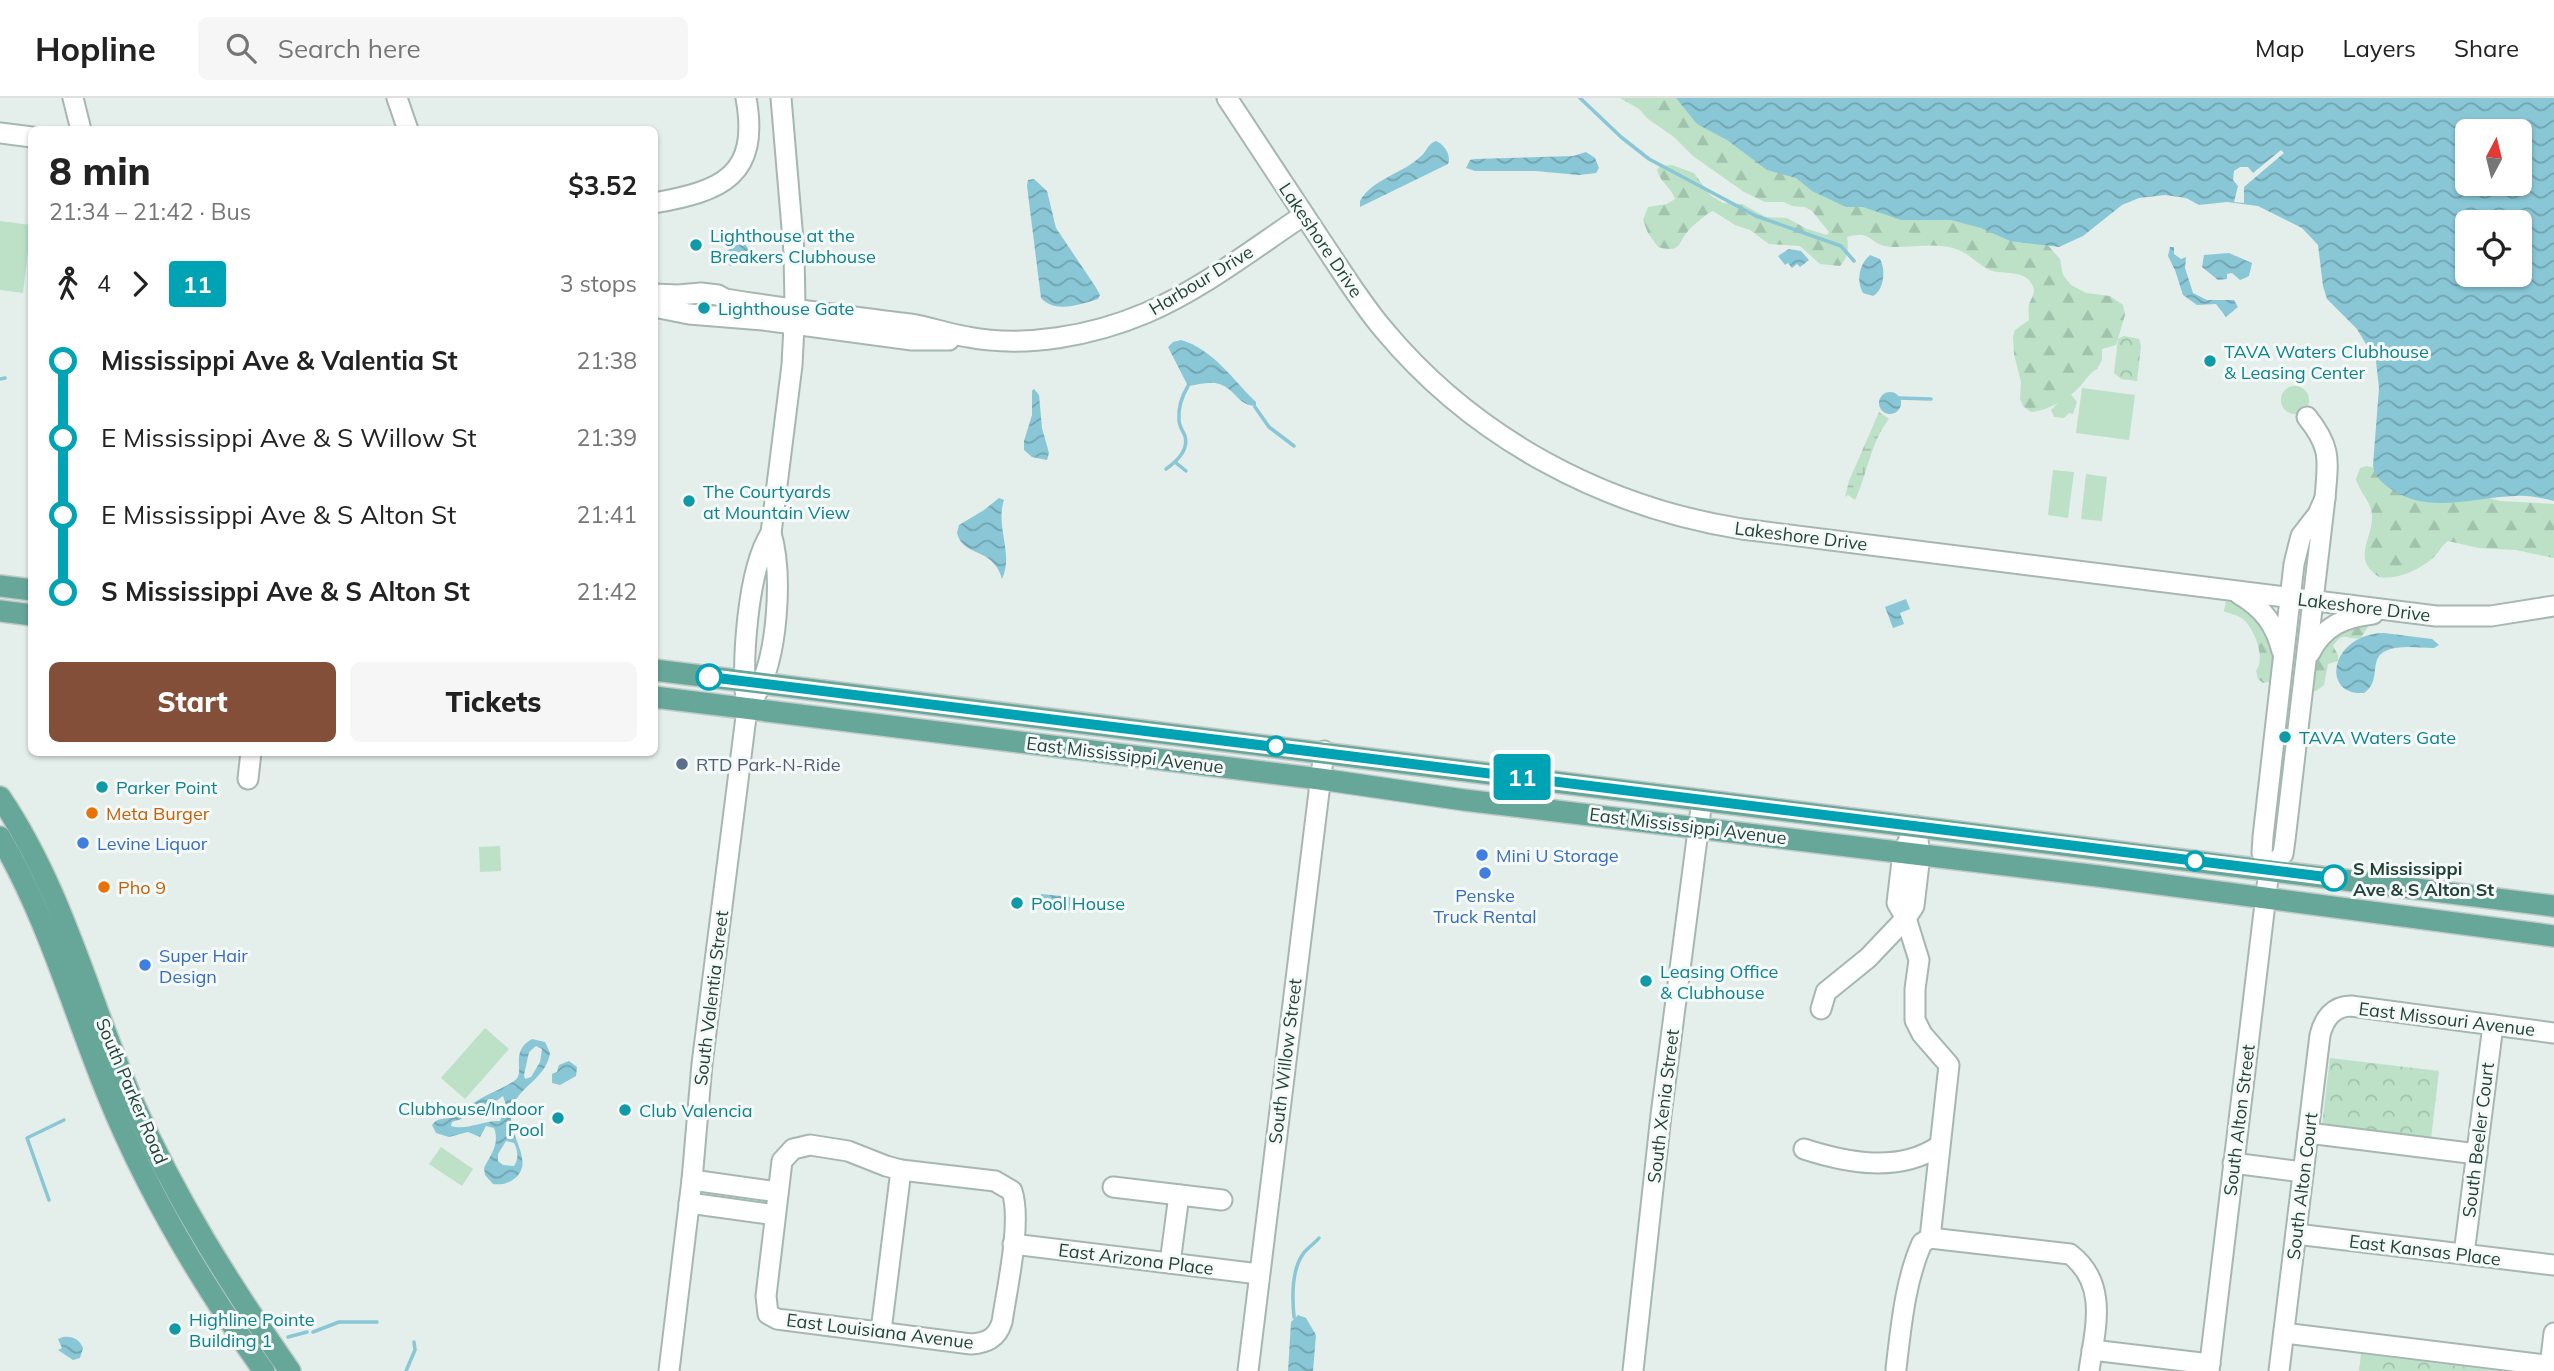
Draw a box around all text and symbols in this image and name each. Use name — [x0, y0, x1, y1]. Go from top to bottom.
search box — [198, 17, 688, 80]
text: Hopline — [35, 28, 156, 69]
icon: search — [222, 29, 260, 67]
text: Search here — [278, 32, 421, 65]
text: Map — [2255, 33, 2304, 63]
text: Layers — [2342, 33, 2416, 63]
text: Share — [2454, 33, 2519, 63]
north arrow — [2455, 119, 2532, 196]
map controls — [2455, 119, 2532, 287]
text: 8 min — [49, 147, 151, 195]
text: $3.52 — [568, 169, 637, 202]
street label: Lakeshore Drive — [1274, 178, 1368, 302]
text: 21:34 – 21:42 · Bus — [49, 197, 251, 226]
button: locate — [2455, 210, 2532, 287]
place label: Lighthouse at the Breakers Clubhouse — [710, 224, 876, 268]
marker: Lighthouse at the Breakers Clubhouse — [688, 237, 704, 253]
street label: Harbour Drive — [1145, 240, 1257, 320]
icon: walk — [49, 265, 87, 303]
icon: forward — [121, 265, 159, 303]
text: 4 — [97, 269, 111, 298]
text: 11 — [183, 269, 212, 299]
text: 3 stops — [560, 269, 637, 298]
place label: Lighthouse Gate — [718, 297, 854, 320]
marker: Lighthouse Gate — [696, 300, 712, 316]
place label: TAVA Waters Clubhouse & Leasing Center — [2224, 340, 2429, 384]
text: Mississippi Ave & Valentia St — [101, 344, 458, 377]
text: 21:38 — [577, 346, 637, 375]
marker: TAVA Waters Clubhouse & Leasing Center — [2202, 353, 2218, 369]
text: E Mississippi Ave & S Willow St — [101, 421, 477, 454]
text: 21:39 — [577, 423, 637, 452]
place label: The Courtyards at Mountain View — [703, 480, 851, 524]
marker: The Courtyards at Mountain View — [681, 493, 697, 509]
text: E Mississippi Ave & S Alton St — [101, 498, 456, 531]
text: 21:41 — [577, 500, 637, 529]
street label: Lakeshore Drive — [1733, 516, 1869, 556]
text: S Mississippi Ave & S Alton St — [101, 575, 470, 608]
text: 21:42 — [577, 577, 637, 606]
street label: Lakeshore Drive — [2296, 587, 2432, 627]
button: Start — [49, 662, 336, 742]
button: Tickets — [350, 662, 637, 742]
unlabelled marker — [696, 664, 722, 690]
place label: TAVA Waters Gate — [2299, 726, 2456, 749]
marker: TAVA Waters Gate — [2277, 729, 2293, 745]
street label: East Mississippi Avenue — [1025, 731, 1225, 779]
unlabelled marker — [1266, 736, 1286, 756]
place label: RTD Park-N-Ride — [696, 753, 841, 776]
line badge: 11 — [1490, 754, 1554, 800]
marker: RTD Park-N-Ride — [674, 756, 690, 772]
text: 11 — [1508, 762, 1536, 792]
place label: Parker Point — [116, 776, 217, 799]
marker: Parker Point — [94, 779, 110, 795]
place label: Meta Burger — [106, 802, 210, 825]
street label: East Mississippi Avenue — [1588, 802, 1788, 850]
marker: Meta Burger — [84, 805, 100, 821]
place label: Levine Liquor — [97, 832, 208, 855]
marker: Levine Liquor — [75, 835, 91, 851]
place label: Mini U Storage — [1496, 844, 1619, 867]
marker: Mini U Storage — [1474, 847, 1490, 863]
unlabelled marker — [2185, 851, 2205, 871]
place label: S Mississippi Ave & S Alton St — [2353, 857, 2494, 901]
marker: Penske Truck Rental — [1477, 865, 1493, 881]
marker: S Mississippi Ave & S Alton St — [2321, 865, 2347, 891]
place label: Pho 9 — [118, 876, 166, 899]
marker: Pho 9 — [96, 879, 112, 895]
place label: Penske Truck Rental — [1433, 884, 1537, 928]
place label: Pool House — [1031, 892, 1125, 915]
marker: Pool House — [1009, 895, 1025, 911]
street label: South Valentia Street — [689, 909, 733, 1087]
place label: Super Hair Design — [159, 944, 248, 988]
marker: Super Hair Design — [137, 957, 153, 973]
place label: Leasing Office & Clubhouse — [1660, 960, 1778, 1004]
marker: Leasing Office & Clubhouse — [1638, 973, 1654, 989]
street label: South Willow Street — [1263, 977, 1307, 1145]
street label: East Missouri Avenue — [2357, 997, 2537, 1041]
street label: South Parker Road — [91, 1015, 173, 1167]
street label: South Xenia Street — [1642, 1028, 1684, 1184]
street label: South Alton Street — [2218, 1043, 2260, 1197]
street label: South Beeler Court — [2457, 1061, 2499, 1219]
place label: Clubhouse/Indoor Pool — [398, 1097, 544, 1141]
place label: Club Valencia — [639, 1099, 752, 1122]
marker: Club Valencia — [617, 1102, 633, 1118]
marker: Clubhouse/Indoor Pool — [550, 1110, 566, 1126]
street label: South Alton Court — [2282, 1111, 2322, 1261]
street label: East Kansas Place — [2348, 1229, 2502, 1271]
street label: East Arizona Place — [1057, 1238, 1215, 1280]
place label: Highline Pointe Building 1 — [189, 1308, 315, 1352]
street label: East Louisiana Avenue — [785, 1308, 975, 1354]
marker: Highline Pointe Building 1 — [167, 1321, 183, 1337]

